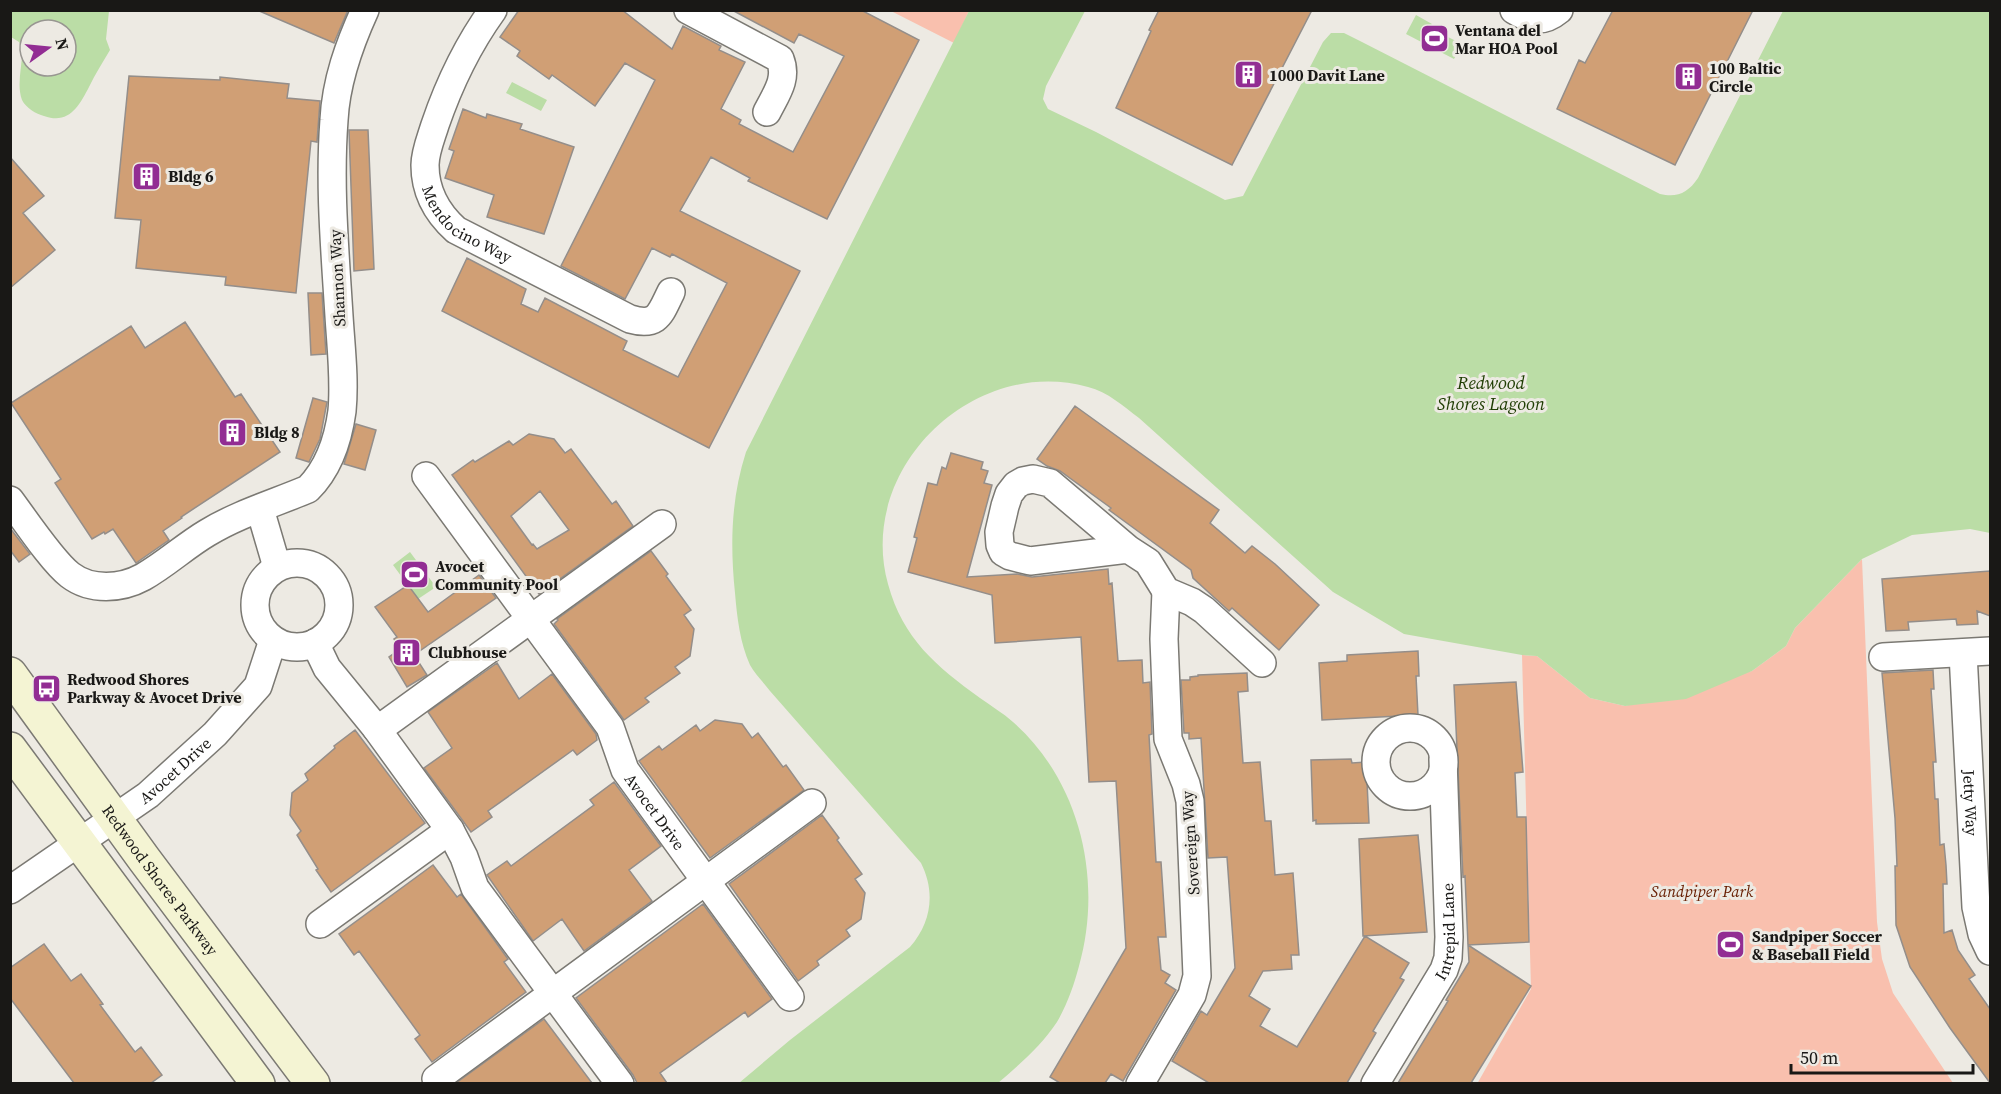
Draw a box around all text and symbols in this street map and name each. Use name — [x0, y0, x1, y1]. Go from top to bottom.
north arrow — [18, 18, 78, 78]
place label: Ventana del Mar HOA Pool — [1455, 19, 1558, 59]
sports icon: Ventana del Mar HOA Pool — [1418, 23, 1450, 55]
text: N — [50, 36, 75, 53]
place label: 100 Baltic Circle — [1709, 57, 1782, 97]
building icon: 1000 Davit Lane — [1232, 59, 1264, 91]
building icon: 100 Baltic Circle — [1672, 61, 1704, 93]
place label: 1000 Davit Lane — [1269, 64, 1385, 86]
building icon: Bldg 6 — [131, 160, 163, 192]
place label: Bldg 6 — [168, 165, 214, 187]
street label: Mendocino Way — [417, 182, 516, 268]
street label: Shannon Way — [323, 228, 351, 327]
water label: Redwood Shores Lagoon — [1437, 370, 1545, 416]
building icon: Bldg 8 — [217, 416, 249, 448]
place label: Bldg 8 — [254, 421, 300, 443]
place label: Avocet Community Pool — [435, 555, 558, 595]
sports icon: Avocet Community Pool — [398, 559, 430, 591]
building icon: Clubhouse — [391, 636, 423, 668]
place label: Clubhouse — [428, 641, 507, 663]
place label: Redwood Shores Parkway & Avocet Drive — [67, 668, 242, 708]
bus stop icon: Redwood Shores Parkway & Avocet Drive — [30, 672, 62, 704]
street label: Avocet Drive — [135, 732, 216, 809]
street label: Jetty Way — [1958, 768, 1983, 837]
street label: Avocet Drive — [620, 769, 690, 854]
street label: Sovereign Way — [1175, 790, 1205, 896]
street label: Redwood Shores Parkway — [97, 800, 224, 961]
park label: Sandpiper Park — [1651, 880, 1754, 902]
street label: Intrepid Lane — [1429, 883, 1460, 984]
place label: Sandpiper Soccer & Baseball Field — [1752, 925, 1882, 965]
sports icon: Sandpiper Soccer & Baseball Field — [1715, 929, 1747, 961]
scale bar — [1791, 1037, 1972, 1075]
text: 50 m — [1800, 1045, 1838, 1070]

